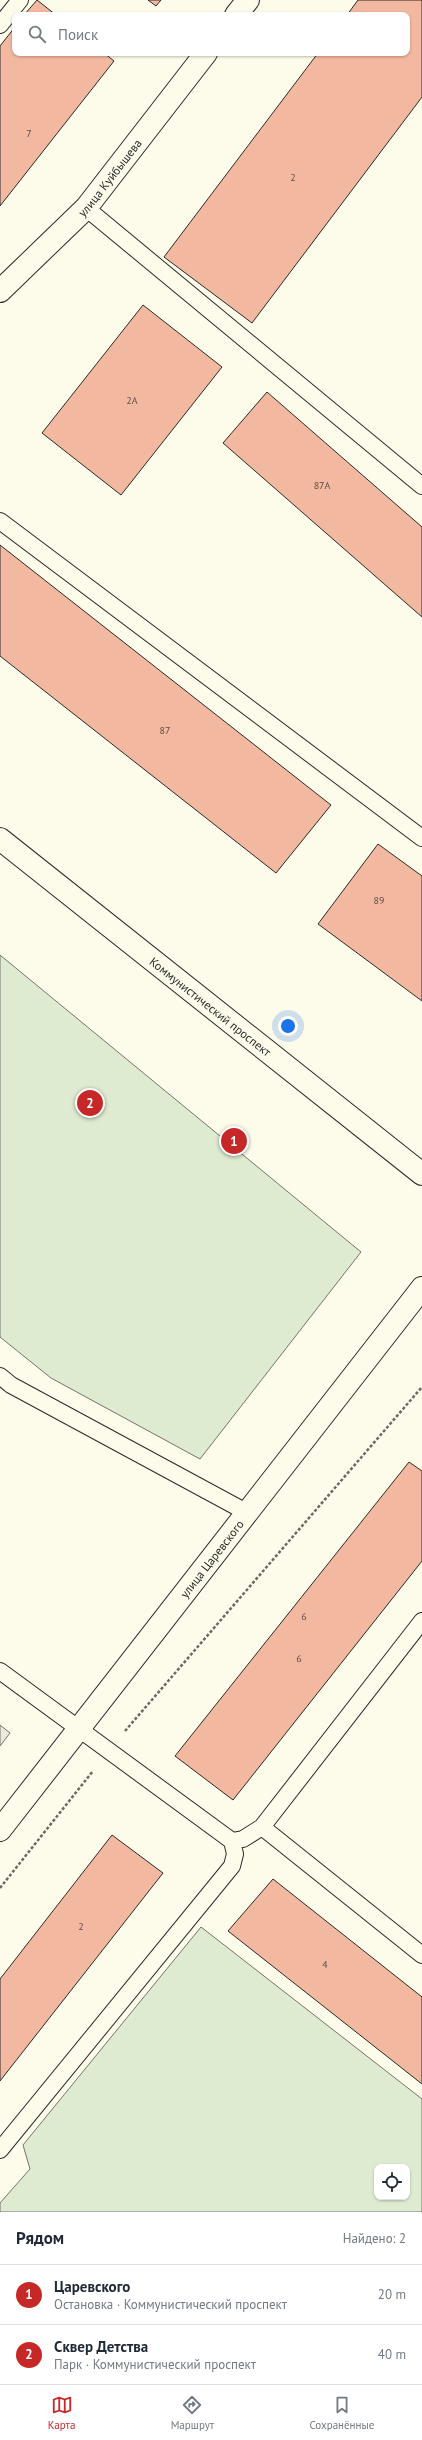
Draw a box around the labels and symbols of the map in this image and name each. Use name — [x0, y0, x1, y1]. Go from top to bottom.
house number: 7 — [26, 127, 32, 140]
street label: улица Куйбышева — [74, 136, 144, 220]
house number: 2 — [290, 171, 296, 184]
house number: 2А — [126, 394, 138, 407]
house number: 87А — [314, 479, 331, 492]
house number: 87 — [160, 724, 170, 737]
house number: 89 — [374, 894, 384, 907]
street label: Коммунистический проспект — [147, 953, 275, 1059]
your location — [278, 1016, 298, 1036]
pin: 2 — [77, 1088, 103, 1118]
pin: 1 — [221, 1126, 247, 1156]
street label: улица Царевского — [176, 1517, 246, 1601]
house number: 6 — [301, 1610, 307, 1623]
house number: 6 — [296, 1652, 302, 1665]
house number: 2 — [78, 1920, 84, 1933]
house number: 4 — [322, 1958, 328, 1971]

